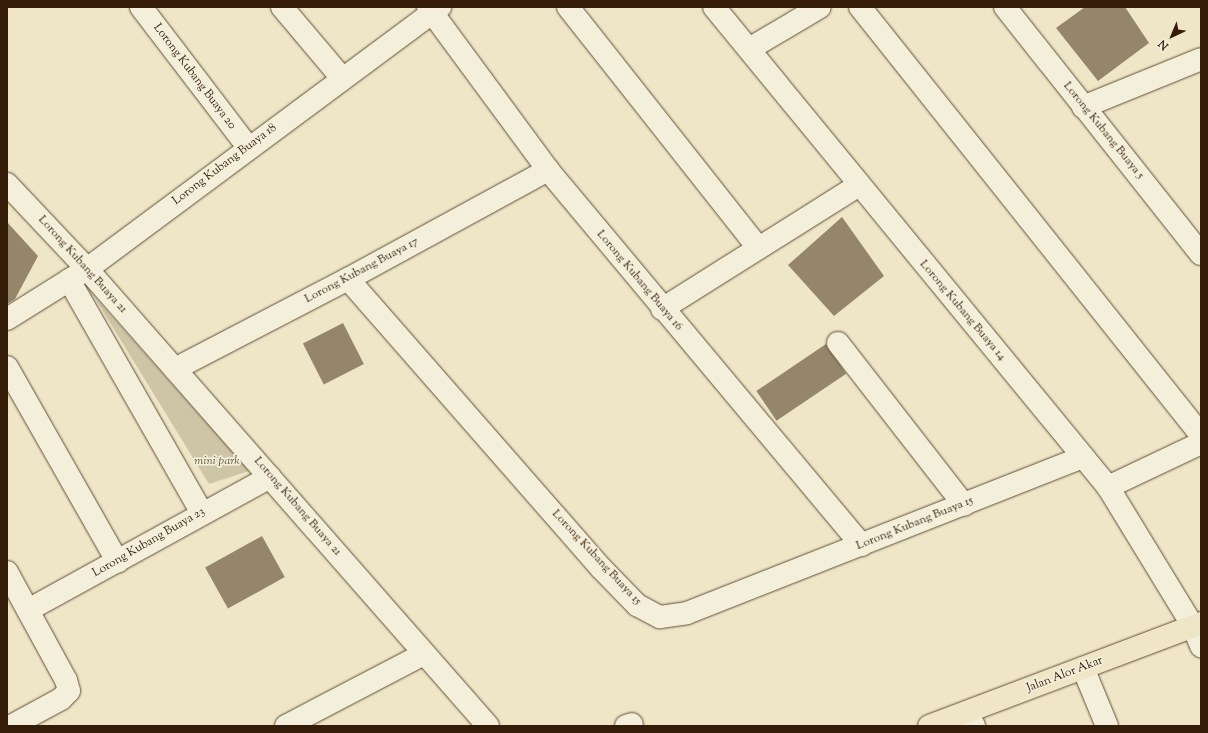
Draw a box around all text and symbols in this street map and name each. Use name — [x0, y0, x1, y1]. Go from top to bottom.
north arrow — [1152, 16, 1192, 56]
street label: Lorong Kubang Buaya 20 — [150, 21, 238, 133]
text: N — [1155, 36, 1172, 53]
street label: Lorong Kubang Buaya 5 — [1059, 80, 1147, 182]
street label: Lorong Kubang Buaya 18 — [170, 121, 280, 209]
street label: Lorong Kubang Buaya 21 — [34, 213, 130, 317]
street label: Lorong Kubang Buaya 16 — [593, 228, 685, 334]
street label: Lorong Kubang Buaya 17 — [303, 235, 421, 307]
street label: Lorong Kubang Buaya 14 — [916, 258, 1008, 364]
park label: mini park — [194, 455, 240, 469]
street label: Lorong Kubang Buaya 21 — [250, 455, 344, 559]
street label: Lorong Kubang Buaya 15 — [854, 494, 976, 554]
street label: Lorong Kubang Buaya 23 — [90, 505, 208, 581]
street label: Lorong Kubang Buaya 15 — [548, 507, 644, 609]
street label: Jalan Alor Akar — [1025, 654, 1105, 696]

